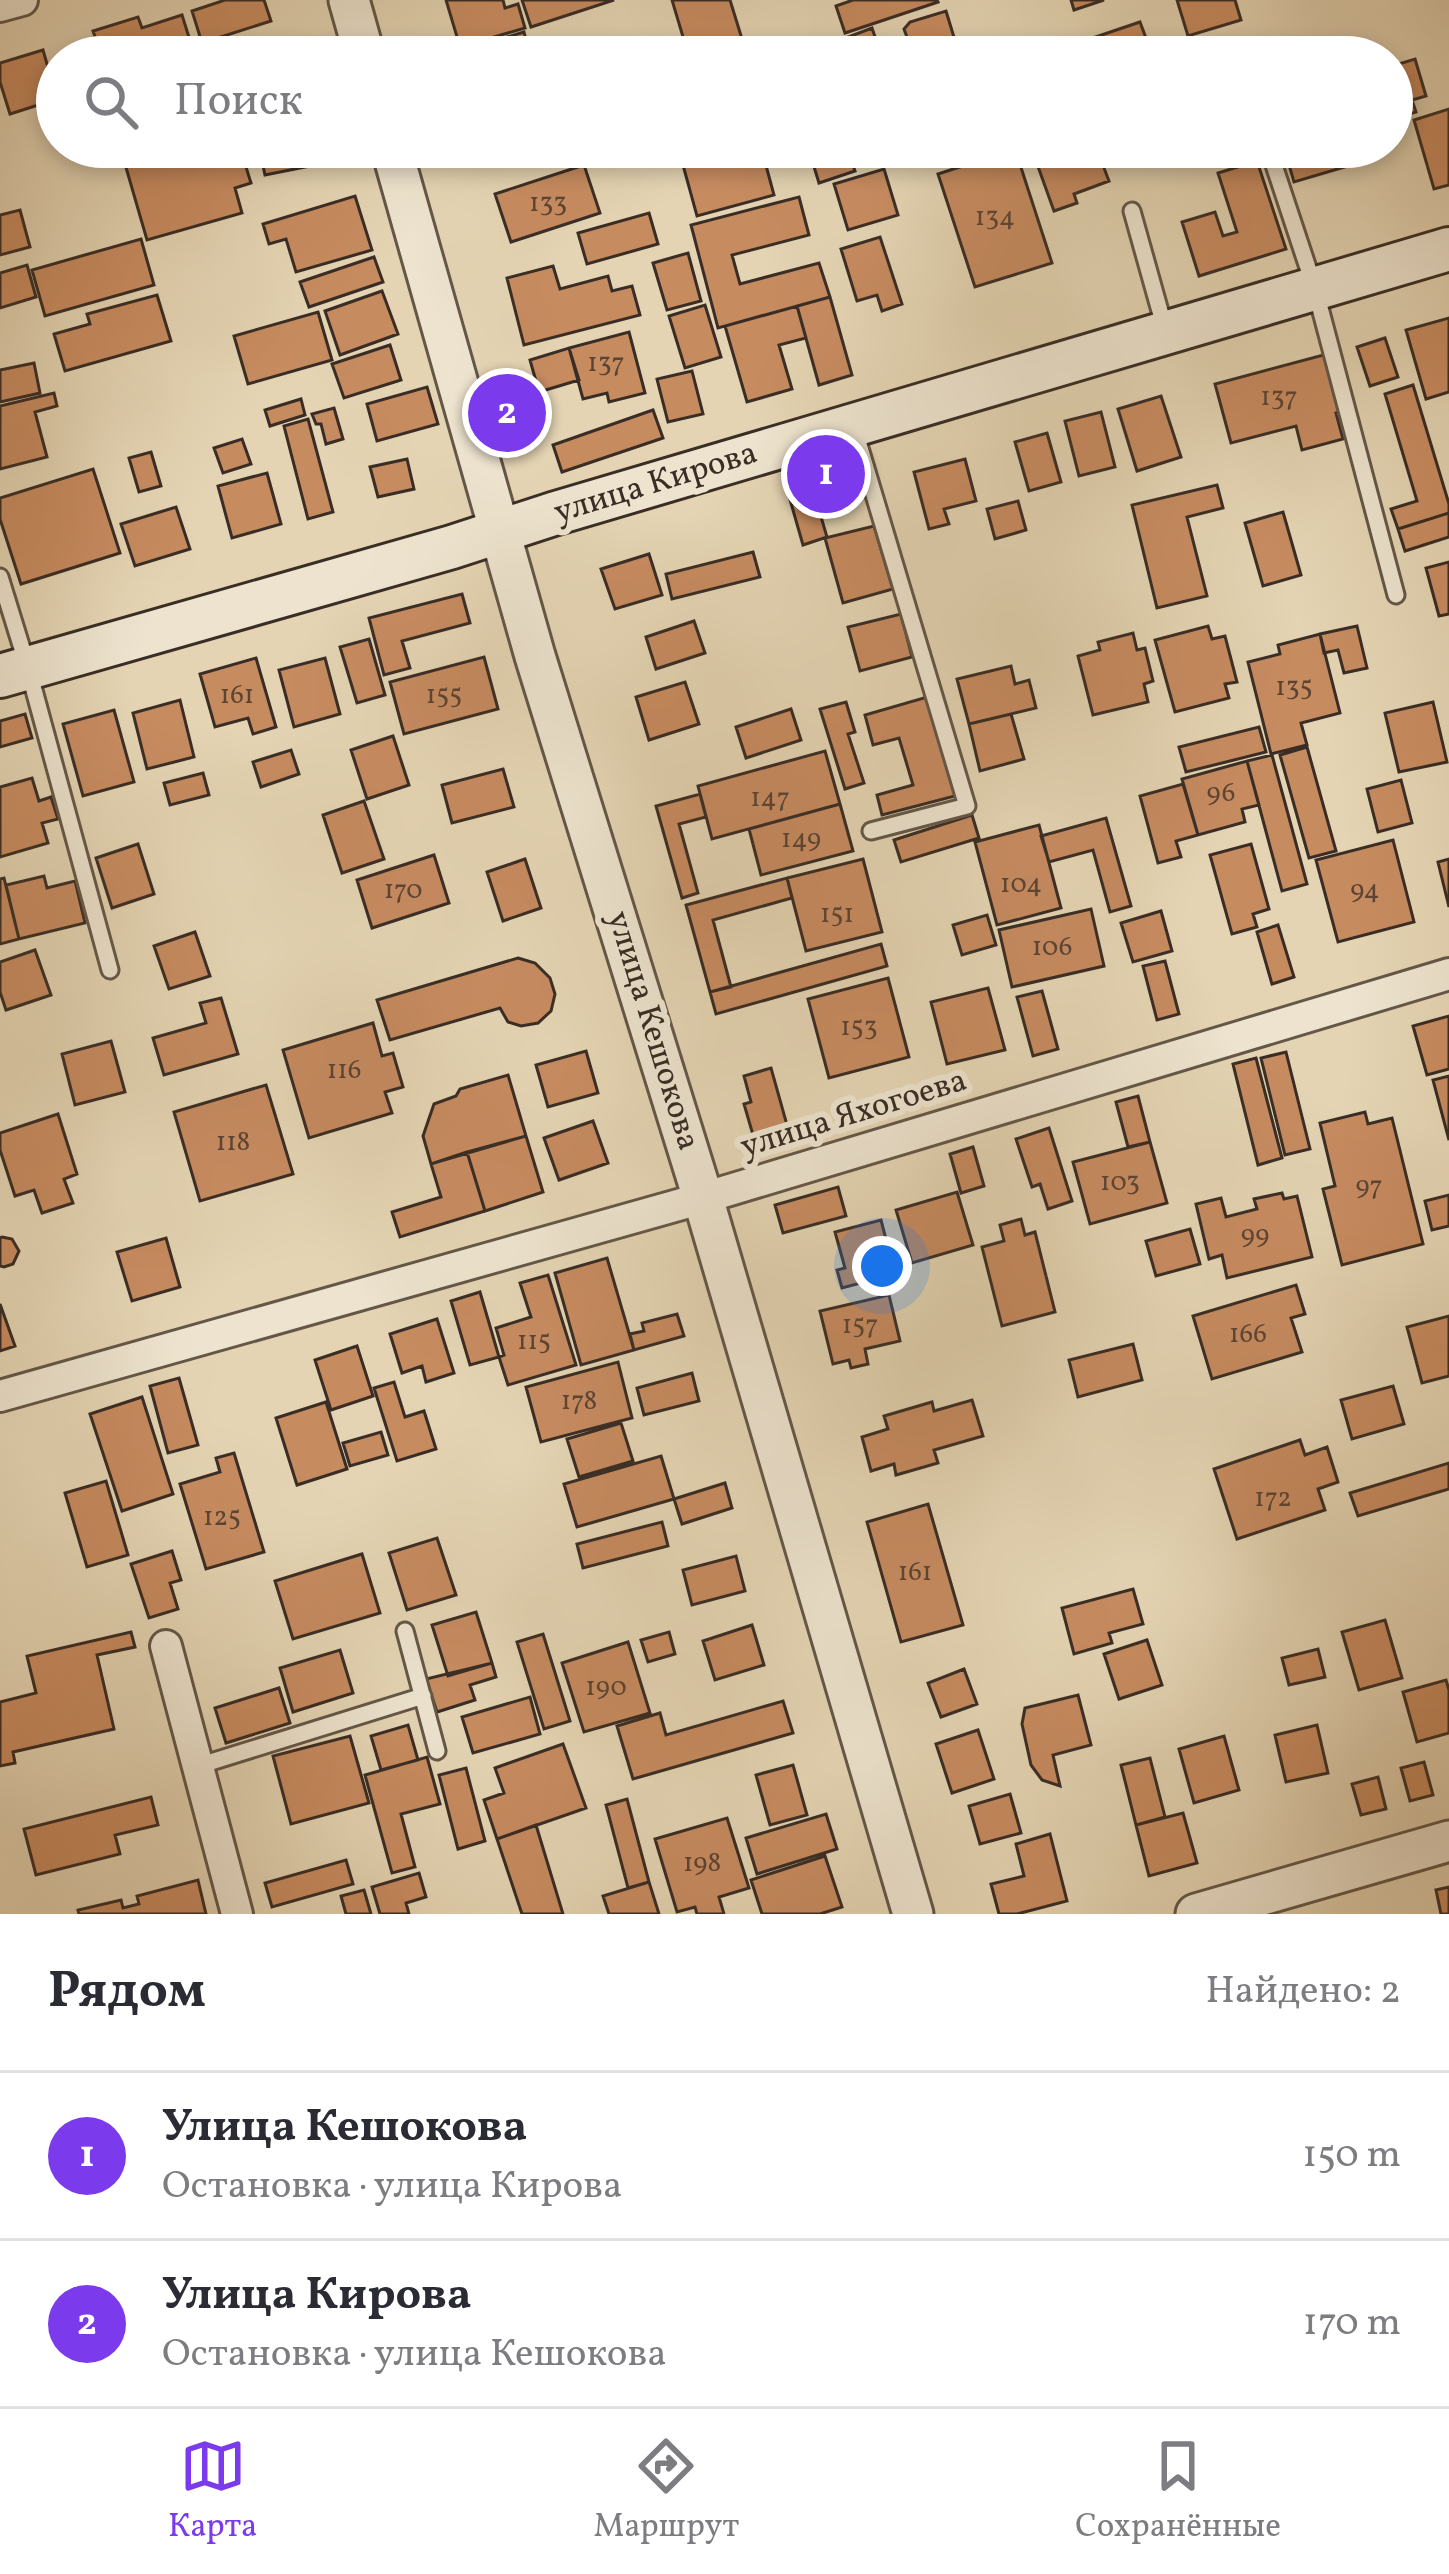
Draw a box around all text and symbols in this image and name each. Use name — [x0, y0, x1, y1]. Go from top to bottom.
search box — [36, 36, 1413, 168]
icon: search — [78, 69, 144, 135]
text: Поиск — [174, 71, 303, 134]
house number: 133 — [529, 185, 567, 223]
house number: 134 — [975, 199, 1015, 237]
house number: 137 — [587, 345, 625, 383]
pin: 2 — [468, 368, 546, 458]
house number: 137 — [1260, 379, 1298, 417]
pin: 1 — [787, 429, 865, 519]
street label: улица Кирова — [549, 431, 763, 537]
house number: 135 — [1275, 669, 1313, 707]
house number: 161 — [220, 677, 254, 715]
house number: 155 — [426, 677, 462, 715]
house number: 96 — [1207, 775, 1235, 813]
house number: 147 — [750, 780, 790, 818]
house number: 149 — [781, 821, 821, 859]
house number: 104 — [1000, 866, 1042, 904]
house number: 170 — [384, 872, 422, 910]
house number: 94 — [1350, 872, 1380, 910]
house number: 151 — [820, 896, 854, 934]
street label: улица Кешокова — [594, 906, 710, 1156]
house number: 106 — [1032, 929, 1072, 967]
house number: 153 — [840, 1009, 878, 1047]
house number: 116 — [327, 1052, 361, 1090]
street label: улица Яхогоева — [735, 1059, 973, 1171]
house number: 118 — [216, 1124, 250, 1162]
house number: 103 — [1100, 1164, 1140, 1202]
house number: 97 — [1355, 1168, 1383, 1206]
house number: 99 — [1241, 1217, 1269, 1255]
your location — [852, 1236, 912, 1296]
house number: 157 — [842, 1307, 878, 1345]
house number: 166 — [1229, 1316, 1267, 1354]
house number: 115 — [517, 1323, 551, 1361]
house number: 178 — [561, 1383, 597, 1421]
house number: 172 — [1254, 1480, 1292, 1518]
house number: 125 — [203, 1499, 241, 1537]
house number: 161 — [898, 1554, 932, 1592]
house number: 190 — [585, 1669, 627, 1707]
house number: 198 — [683, 1845, 721, 1883]
text: Рядом — [48, 1957, 206, 2028]
text: Найдено: 2 — [1205, 1965, 1401, 2019]
text: Улица Кешокова — [162, 2097, 527, 2160]
text: 1 — [79, 2129, 95, 2183]
text: 150 m — [1302, 2129, 1401, 2183]
text: Остановка · улица Кирова — [162, 2160, 623, 2214]
text: Улица Кирова — [162, 2265, 471, 2328]
text: 2 — [77, 2297, 97, 2351]
text: 170 m — [1303, 2297, 1401, 2351]
text: Остановка · улица Кешокова — [162, 2328, 667, 2382]
tab: Карта — [168, 2433, 258, 2551]
tab: Маршрут — [594, 2433, 739, 2551]
tab: Сохранённые — [1075, 2433, 1281, 2551]

